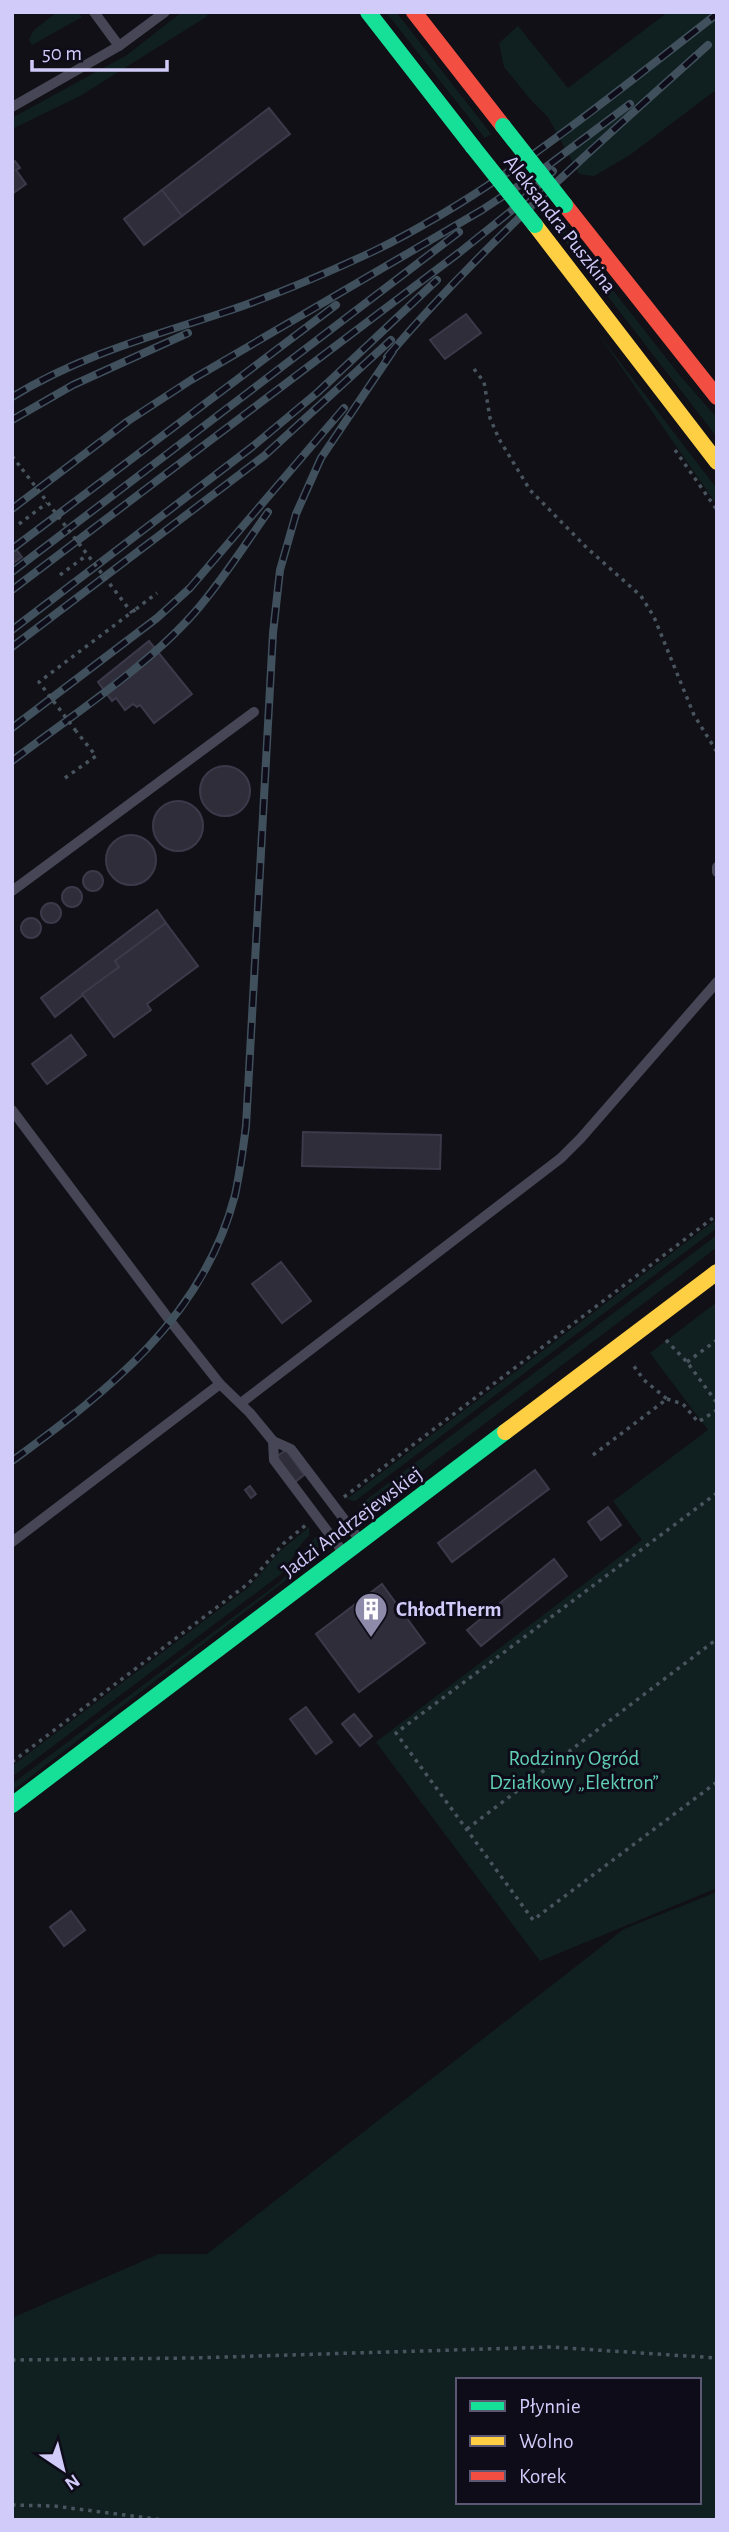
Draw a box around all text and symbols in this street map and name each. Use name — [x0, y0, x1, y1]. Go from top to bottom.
scale bar — [32, 28, 166, 72]
text: 50 m — [42, 43, 82, 64]
street label: Aleksandra Puszkina — [500, 151, 620, 297]
street label: Jadzi Andrzejewskiej — [278, 1463, 426, 1581]
building icon: ChłodTherm — [352, 1590, 390, 1639]
place label: ChłodTherm — [396, 1599, 501, 1620]
park label: Rodzinny Ogród Działkowy „Elektron” — [489, 1748, 659, 1793]
legend — [456, 2378, 701, 2504]
text: Płynnie — [519, 2396, 581, 2417]
text: Wolno — [519, 2431, 573, 2452]
north arrow — [28, 2434, 98, 2504]
text: Korek — [519, 2466, 567, 2487]
text: N — [61, 2470, 83, 2493]

